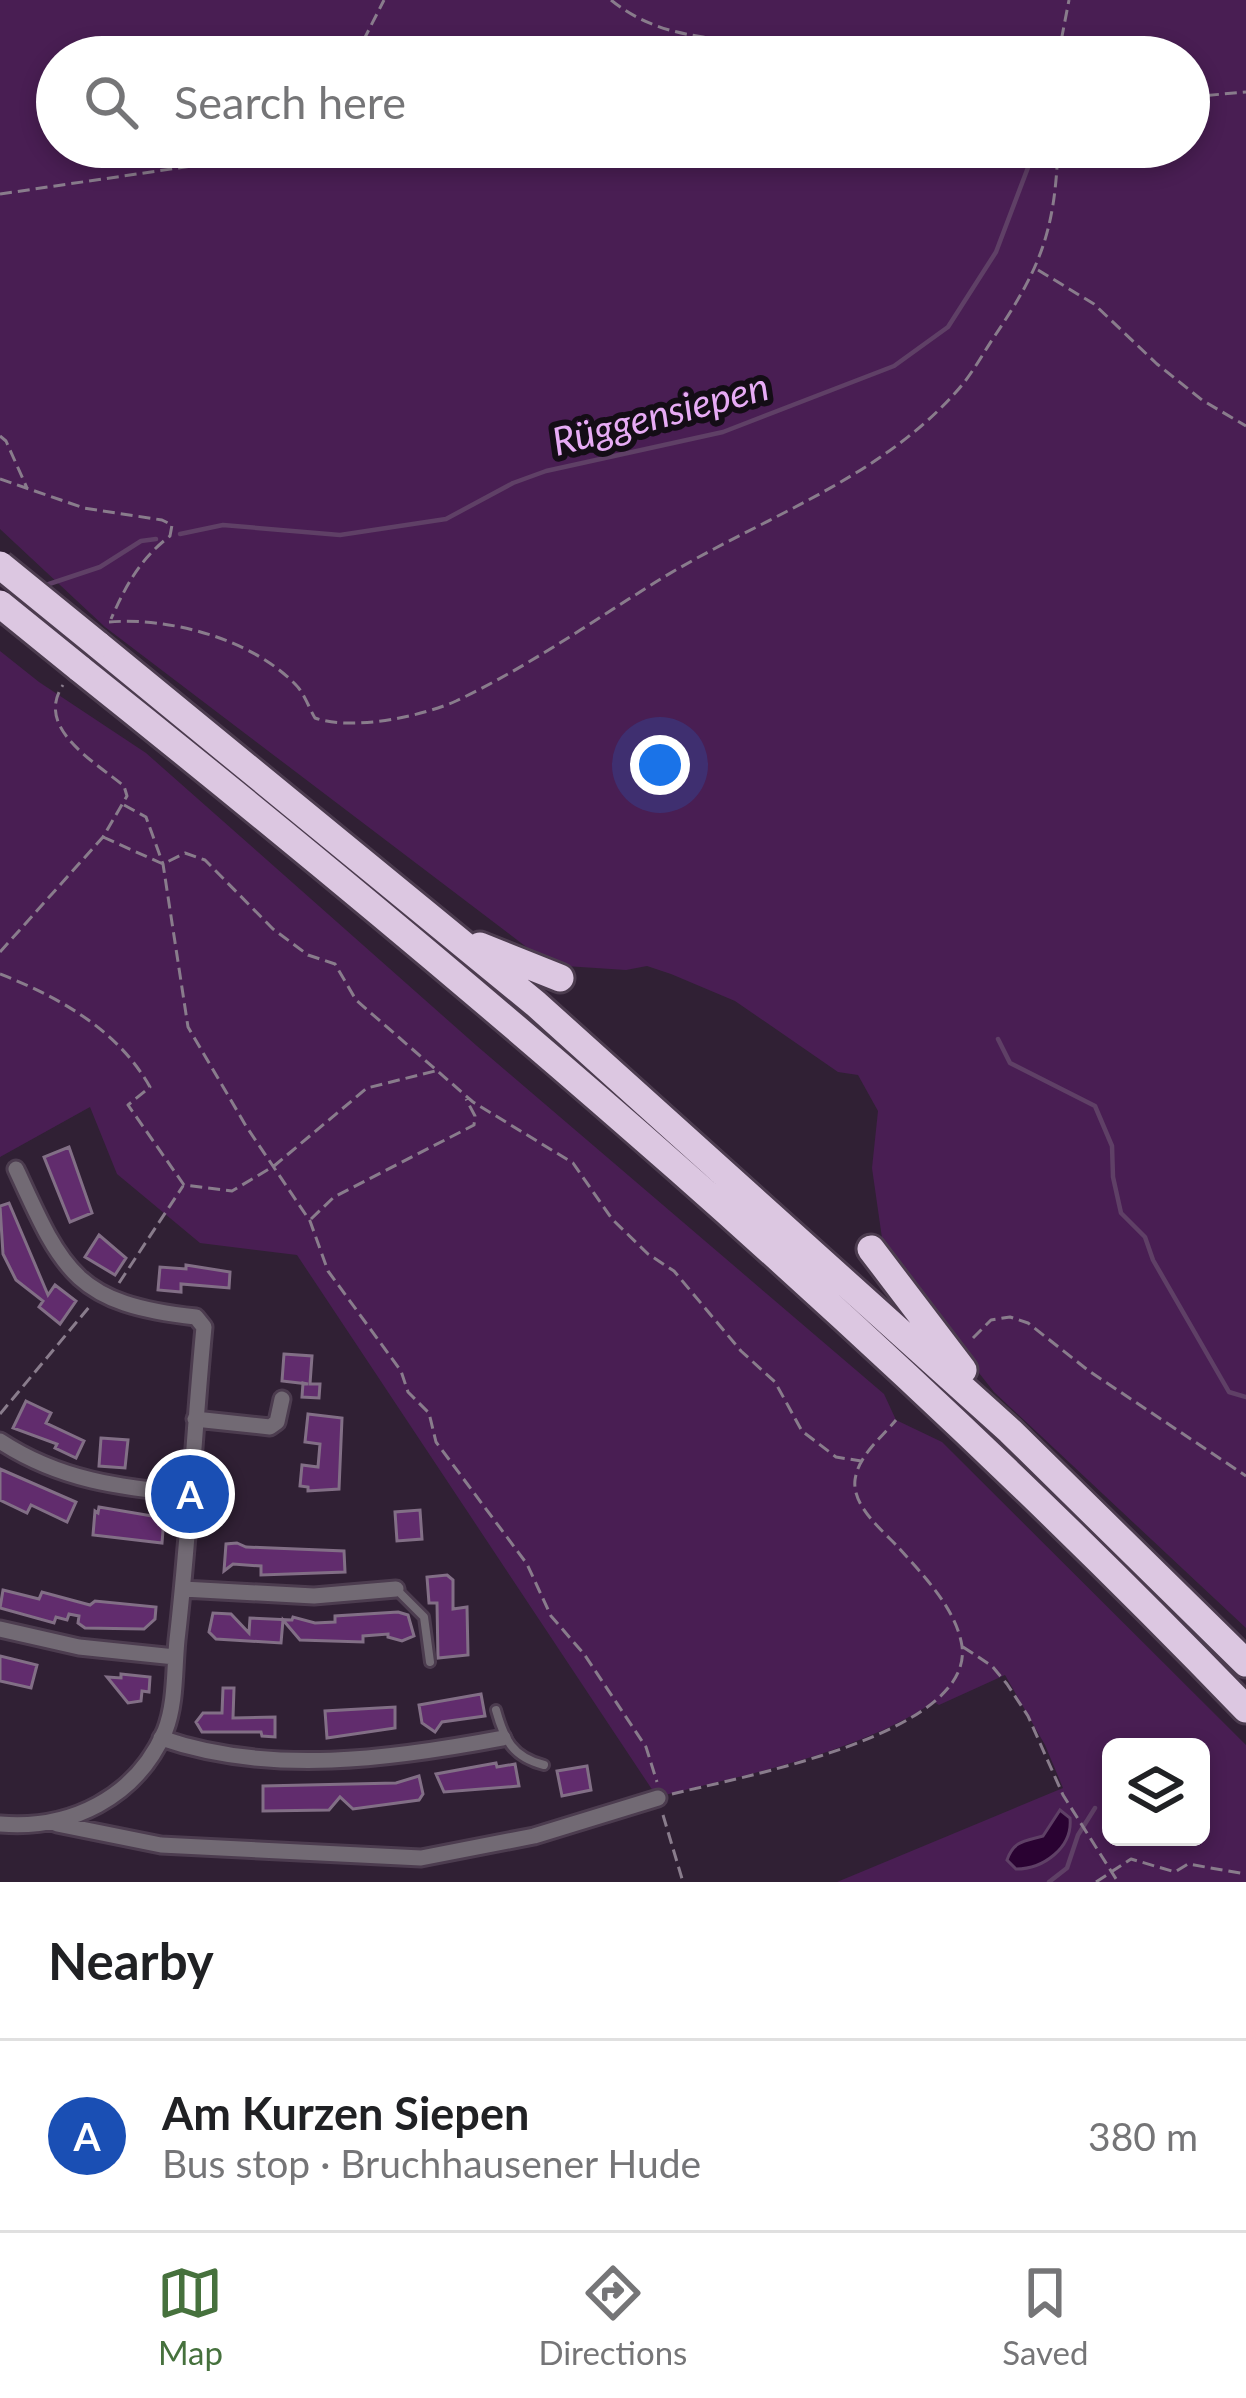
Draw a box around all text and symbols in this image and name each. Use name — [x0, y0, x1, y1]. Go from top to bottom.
search box — [36, 36, 1210, 168]
icon: search — [78, 69, 144, 135]
text: Search here — [174, 75, 406, 129]
water label: Rüggensiepen — [547, 362, 773, 464]
your location — [630, 735, 690, 795]
pin: A — [151, 1449, 229, 1539]
map controls — [1102, 1738, 1210, 1846]
button: layers — [1102, 1738, 1210, 1846]
text: Nearby — [48, 1930, 214, 1991]
text: Am Kurzen Siepen — [162, 2086, 529, 2140]
text: A — [73, 2113, 101, 2159]
text: 380 m — [1088, 2113, 1198, 2159]
text: Bus stop · Bruchhausener Hude — [162, 2140, 701, 2186]
tab: Map — [157, 2260, 223, 2372]
tab: Directions — [538, 2260, 687, 2372]
tab: Saved — [1002, 2260, 1089, 2372]

